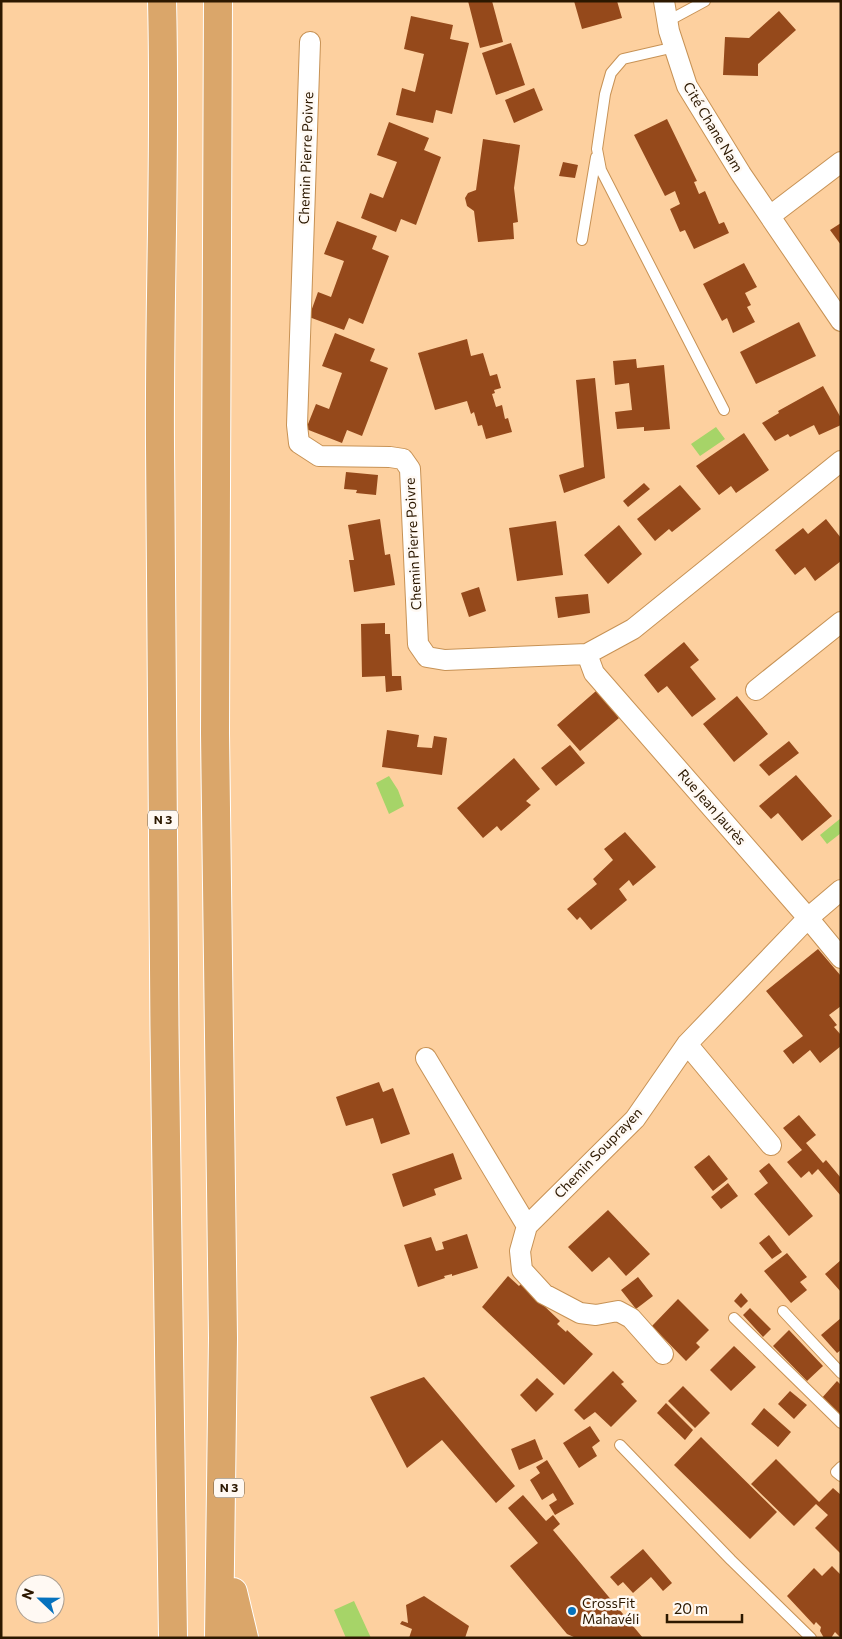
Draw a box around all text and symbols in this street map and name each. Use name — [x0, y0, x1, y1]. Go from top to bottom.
street label: Cité Chane Nam — [680, 79, 747, 175]
street label: Chemin Pierre Poivre — [295, 91, 316, 225]
street label: Chemin Pierre Poivre — [401, 477, 424, 611]
street label: Rue Jean Jaurès — [675, 765, 750, 848]
road number: N 3 — [148, 810, 178, 830]
street label: Chemin Souprayen — [550, 1104, 645, 1201]
road number: N 3 — [214, 1479, 244, 1498]
north arrow — [15, 1574, 65, 1624]
text: N — [18, 1586, 37, 1602]
scale bar — [667, 1592, 742, 1624]
place label: CrossFit Mahavéli — [582, 1594, 639, 1627]
text: 20 m — [674, 1599, 708, 1617]
marker: CrossFit Mahavéli — [566, 1605, 578, 1617]

